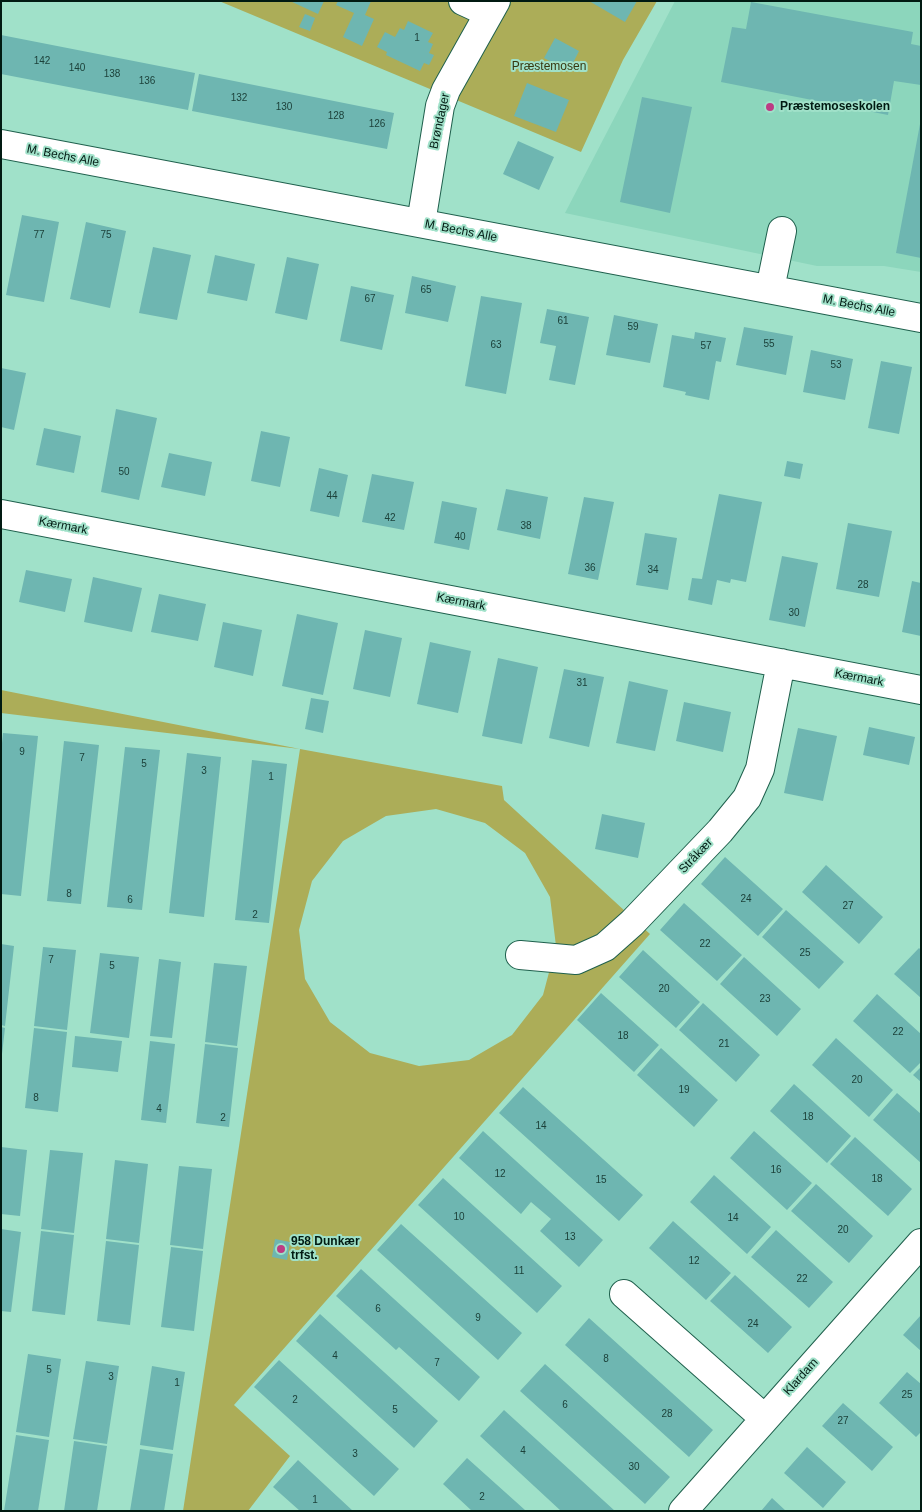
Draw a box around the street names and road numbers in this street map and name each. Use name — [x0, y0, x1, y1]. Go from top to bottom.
street label: Brøndager — [427, 92, 453, 150]
street label: M. Bechs Alle — [26, 142, 100, 170]
street label: M. Bechs Alle — [424, 217, 498, 245]
street label: M. Bechs Alle — [822, 292, 896, 320]
street label: Kærmark — [37, 514, 89, 538]
street label: Kærmark — [435, 590, 487, 614]
street label: Kærmark — [833, 666, 885, 690]
street label: Stråkær — [676, 835, 716, 877]
street label: Klardam — [781, 1356, 821, 1398]

